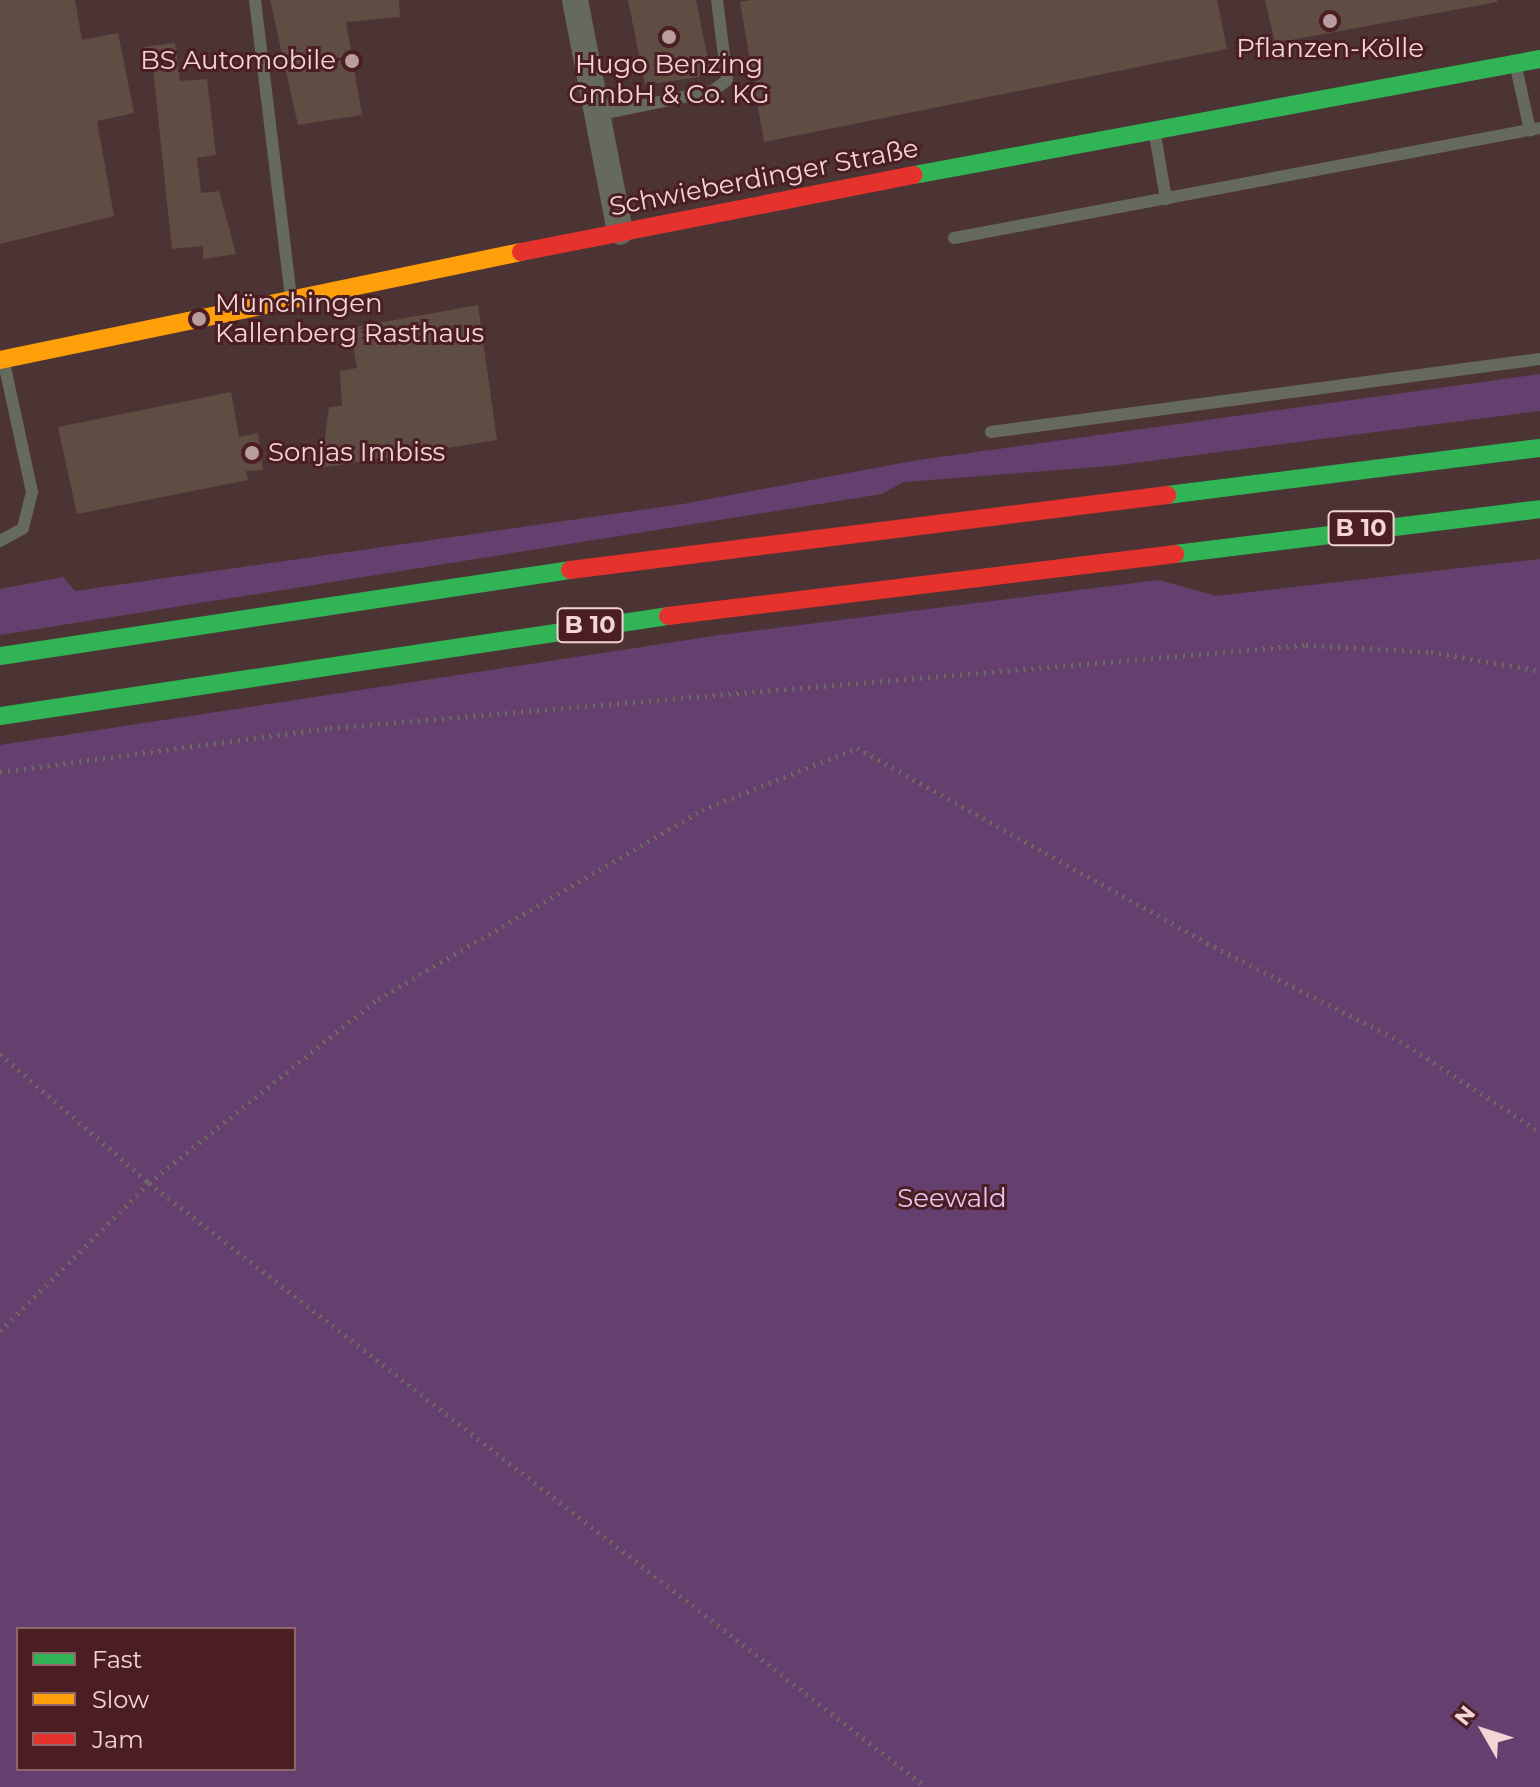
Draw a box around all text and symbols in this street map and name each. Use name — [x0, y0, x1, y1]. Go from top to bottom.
marker: Pflanzen-Kölle — [1321, 12, 1339, 30]
marker: Hugo Benzing GmbH & Co. KG — [660, 28, 678, 46]
place label: Pflanzen-Kölle — [1236, 33, 1424, 65]
place label: BS Automobile — [140, 45, 336, 77]
place label: Hugo Benzing GmbH & Co. KG — [568, 49, 770, 110]
marker: BS Automobile — [343, 52, 361, 70]
street label: Schwieberdinger Straße — [607, 133, 921, 223]
place label: Münchingen Kallenberg Rasthaus — [215, 288, 484, 350]
marker: Münchingen Kallenberg Rasthaus — [190, 310, 208, 328]
place label: Sonjas Imbiss — [268, 437, 445, 469]
marker: Sonjas Imbiss — [243, 444, 261, 462]
road number: B 10 — [1327, 508, 1395, 548]
road number: B 10 — [556, 605, 624, 645]
park label: Seewald — [897, 1183, 1007, 1215]
legend — [16, 1627, 296, 1771]
text: Fast — [92, 1645, 142, 1674]
text: Slow — [92, 1685, 149, 1714]
north arrow — [1444, 1691, 1524, 1771]
text: N — [1449, 1700, 1481, 1731]
text: Jam — [92, 1725, 144, 1754]

